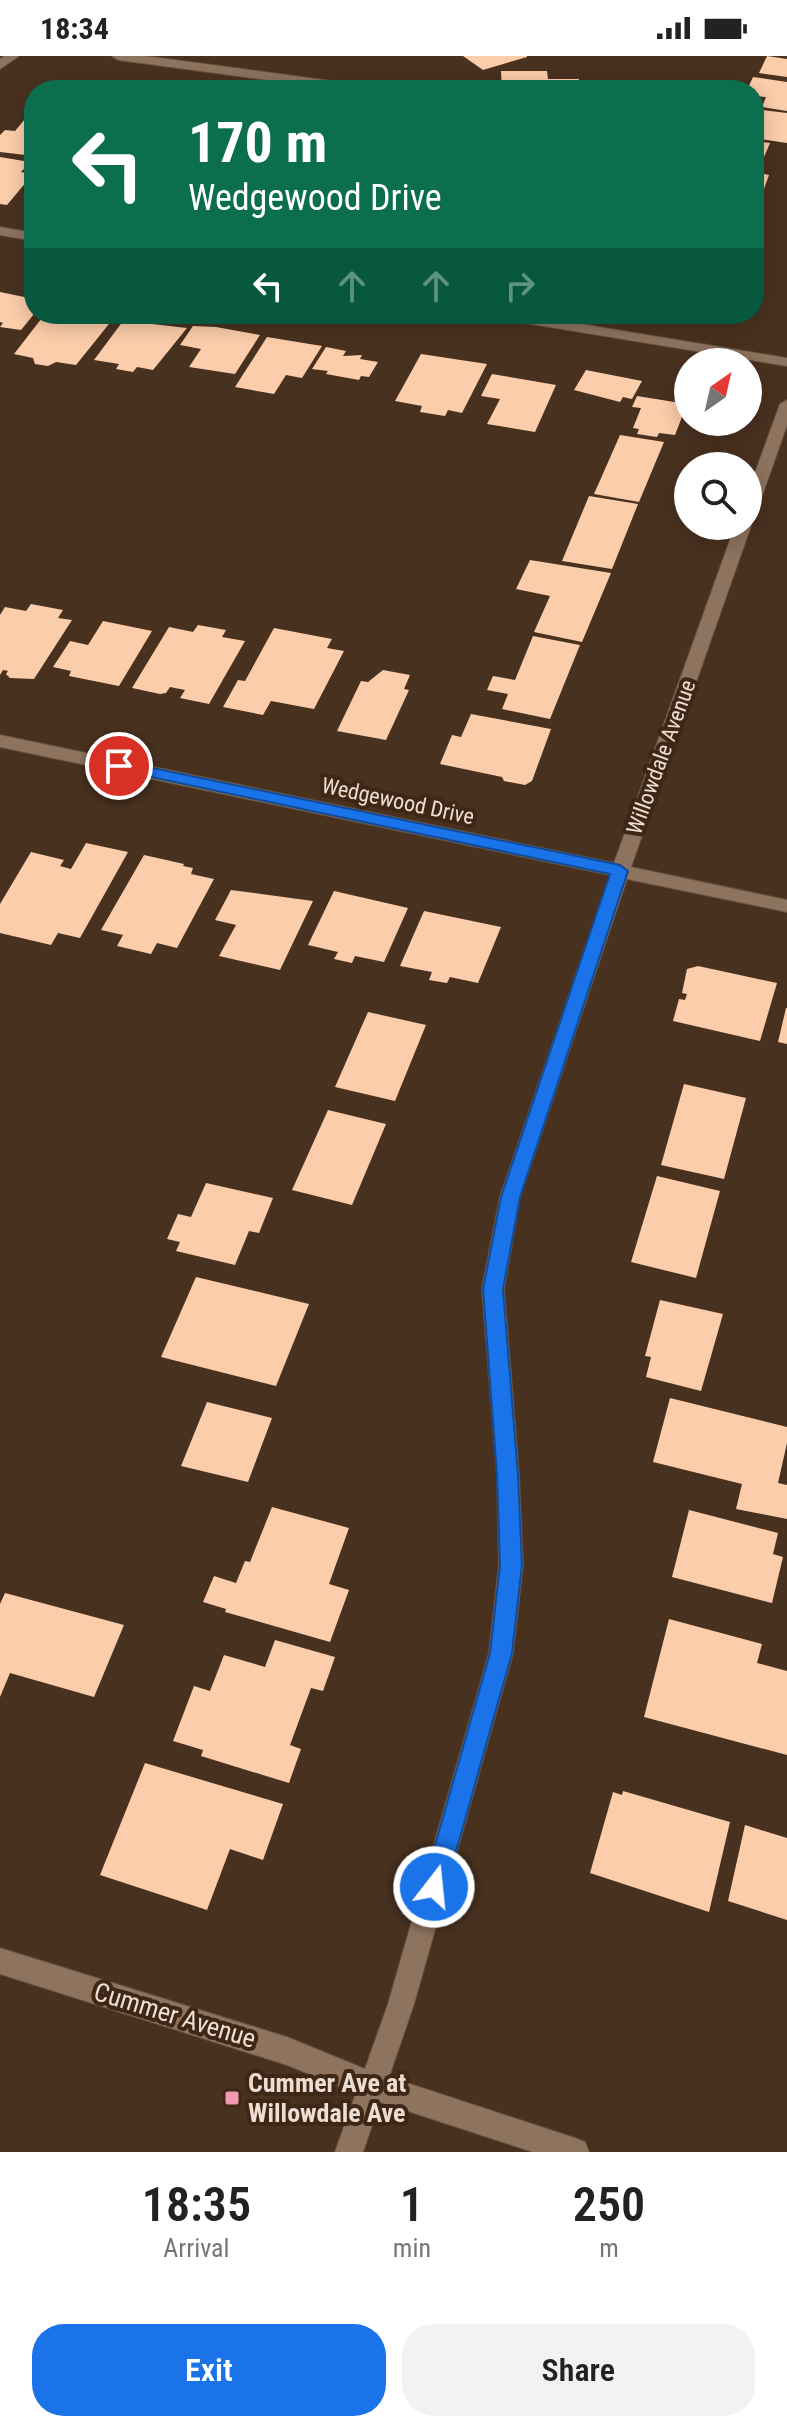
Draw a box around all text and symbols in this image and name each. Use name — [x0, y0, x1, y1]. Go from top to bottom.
text: 18:34 — [40, 11, 109, 46]
text: 170 m — [188, 110, 327, 176]
icon: left — [56, 112, 160, 216]
text: Wedgewood Drive — [188, 177, 442, 219]
icon: left — [246, 264, 290, 308]
icon: ahead — [330, 264, 374, 308]
icon: ahead — [414, 264, 458, 308]
icon: right — [498, 264, 542, 308]
north arrow — [674, 348, 762, 436]
map controls — [674, 348, 762, 540]
button: search — [674, 452, 762, 540]
street label: Willowdale Avenue — [621, 676, 701, 838]
pin — [85, 732, 153, 800]
icon: arrive — [97, 744, 141, 788]
street label: Wedgewood Drive — [320, 773, 476, 829]
position arrow — [392, 1845, 476, 1929]
street label: Cummer Avenue — [91, 1976, 259, 2054]
place label: Cummer Ave at Willowdale Ave — [248, 2068, 406, 2128]
marker: Cummer Ave at Willowdale Ave — [223, 2089, 241, 2107]
text: 18:35 — [142, 2176, 251, 2233]
text: 1 — [400, 2176, 424, 2233]
text: 250 — [573, 2176, 645, 2233]
text: Arrival — [163, 2233, 230, 2263]
text: min — [393, 2233, 431, 2263]
text: m — [599, 2233, 619, 2263]
button: Exit — [32, 2324, 386, 2416]
button: Share — [402, 2324, 755, 2416]

